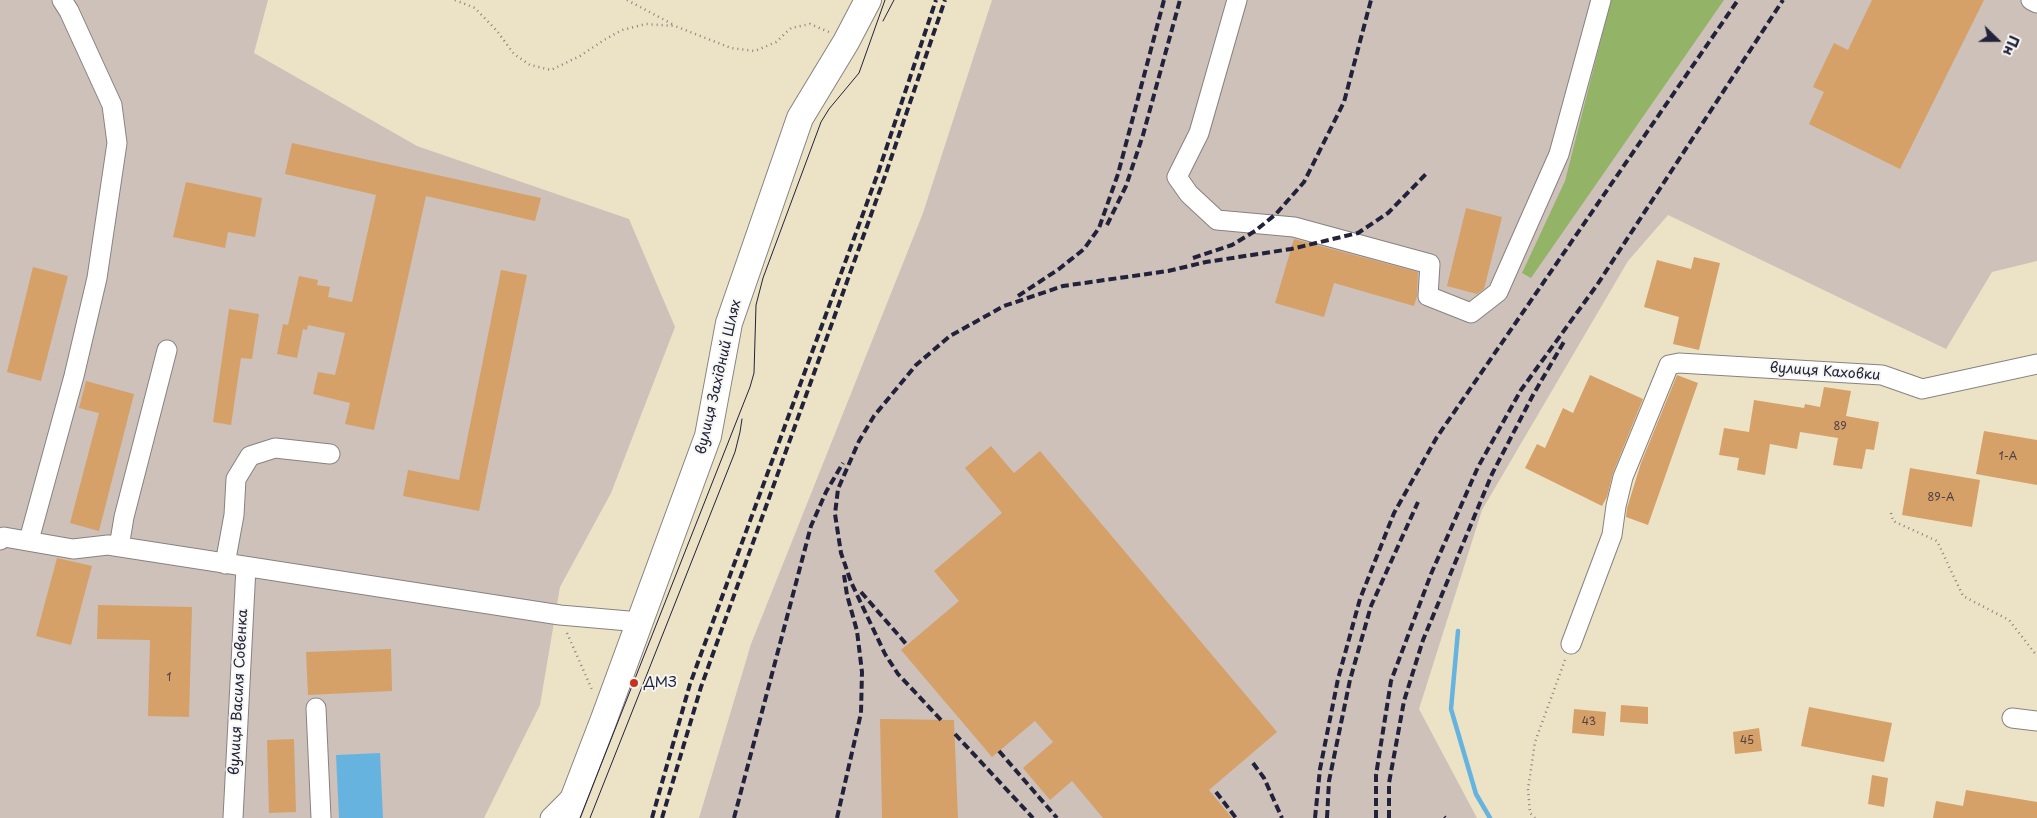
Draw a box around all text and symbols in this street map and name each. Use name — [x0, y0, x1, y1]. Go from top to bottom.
north arrow — [1972, 15, 2022, 65]
text: Пн — [1998, 32, 2025, 59]
street label: вулиця Західний Шлях — [693, 298, 745, 456]
street label: вулиця Каховки — [1769, 360, 1881, 384]
house number: 89 — [1833, 420, 1847, 434]
house number: 1-А — [1999, 450, 2017, 464]
house number: 89-А — [1928, 491, 1954, 505]
street label: вулиця Василя Совенка — [226, 609, 252, 775]
house number: 1 — [167, 671, 171, 685]
place label: ДМЗ — [644, 675, 677, 691]
marker: ДМЗ — [628, 677, 640, 689]
house number: 43 — [1582, 715, 1596, 729]
house number: 45 — [1740, 734, 1754, 748]

